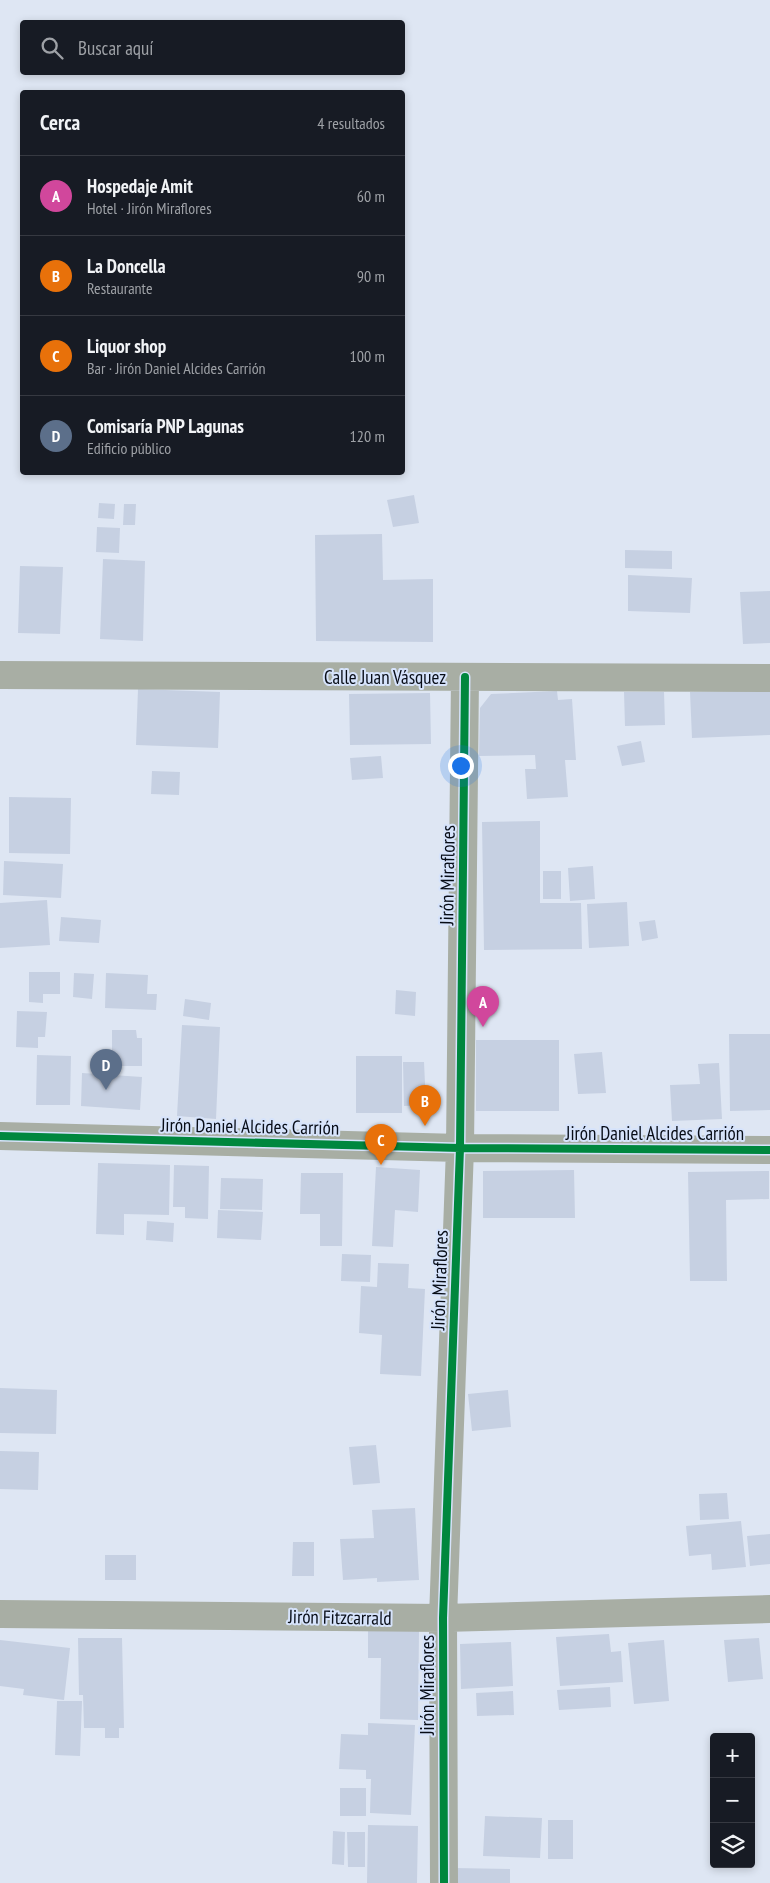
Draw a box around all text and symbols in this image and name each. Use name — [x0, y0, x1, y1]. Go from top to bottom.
search box — [20, 20, 405, 75]
icon: search — [38, 34, 66, 62]
text: Buscar aquí — [78, 36, 153, 60]
text: Cerca — [40, 109, 80, 136]
text: 4 resultados — [317, 113, 385, 133]
text: Hospedaje Amit — [87, 174, 193, 198]
text: A — [52, 186, 60, 206]
text: 60 m — [357, 186, 385, 206]
text: Hotel · Jirón Miraflores — [87, 198, 212, 218]
text: La Doncella — [87, 254, 166, 278]
text: B — [52, 266, 60, 286]
text: 90 m — [357, 266, 385, 286]
text: Restaurante — [87, 278, 153, 298]
text: Liquor shop — [87, 334, 166, 358]
text: C — [52, 346, 60, 366]
text: 100 m — [350, 346, 385, 366]
text: Bar · Jirón Daniel Alcides Carrión — [87, 358, 266, 378]
text: Comisaría PNP Lagunas — [87, 414, 244, 438]
text: D — [52, 426, 60, 446]
text: 120 m — [350, 426, 385, 446]
text: Edificio público — [87, 438, 171, 458]
street label: Calle Juan Vásquez — [324, 665, 446, 689]
your location — [448, 753, 474, 779]
street label: Jirón Miraflores — [434, 825, 460, 926]
pin: A — [467, 986, 499, 1027]
pin: D — [90, 1049, 122, 1090]
pin: B — [409, 1085, 441, 1126]
street label: Jirón Daniel Alcides Carrión — [160, 1112, 339, 1140]
street label: Jirón Daniel Alcides Carrión — [565, 1121, 744, 1145]
pin: C — [365, 1124, 397, 1165]
street label: Jirón Miraflores — [425, 1230, 453, 1331]
street label: Jirón Fitzcarrald — [287, 1604, 392, 1630]
street label: Jirón Miraflores — [415, 1635, 439, 1736]
map controls — [710, 1733, 755, 1868]
button: + — [710, 1733, 755, 1778]
button: − — [710, 1778, 755, 1823]
button: layers — [710, 1823, 755, 1868]

